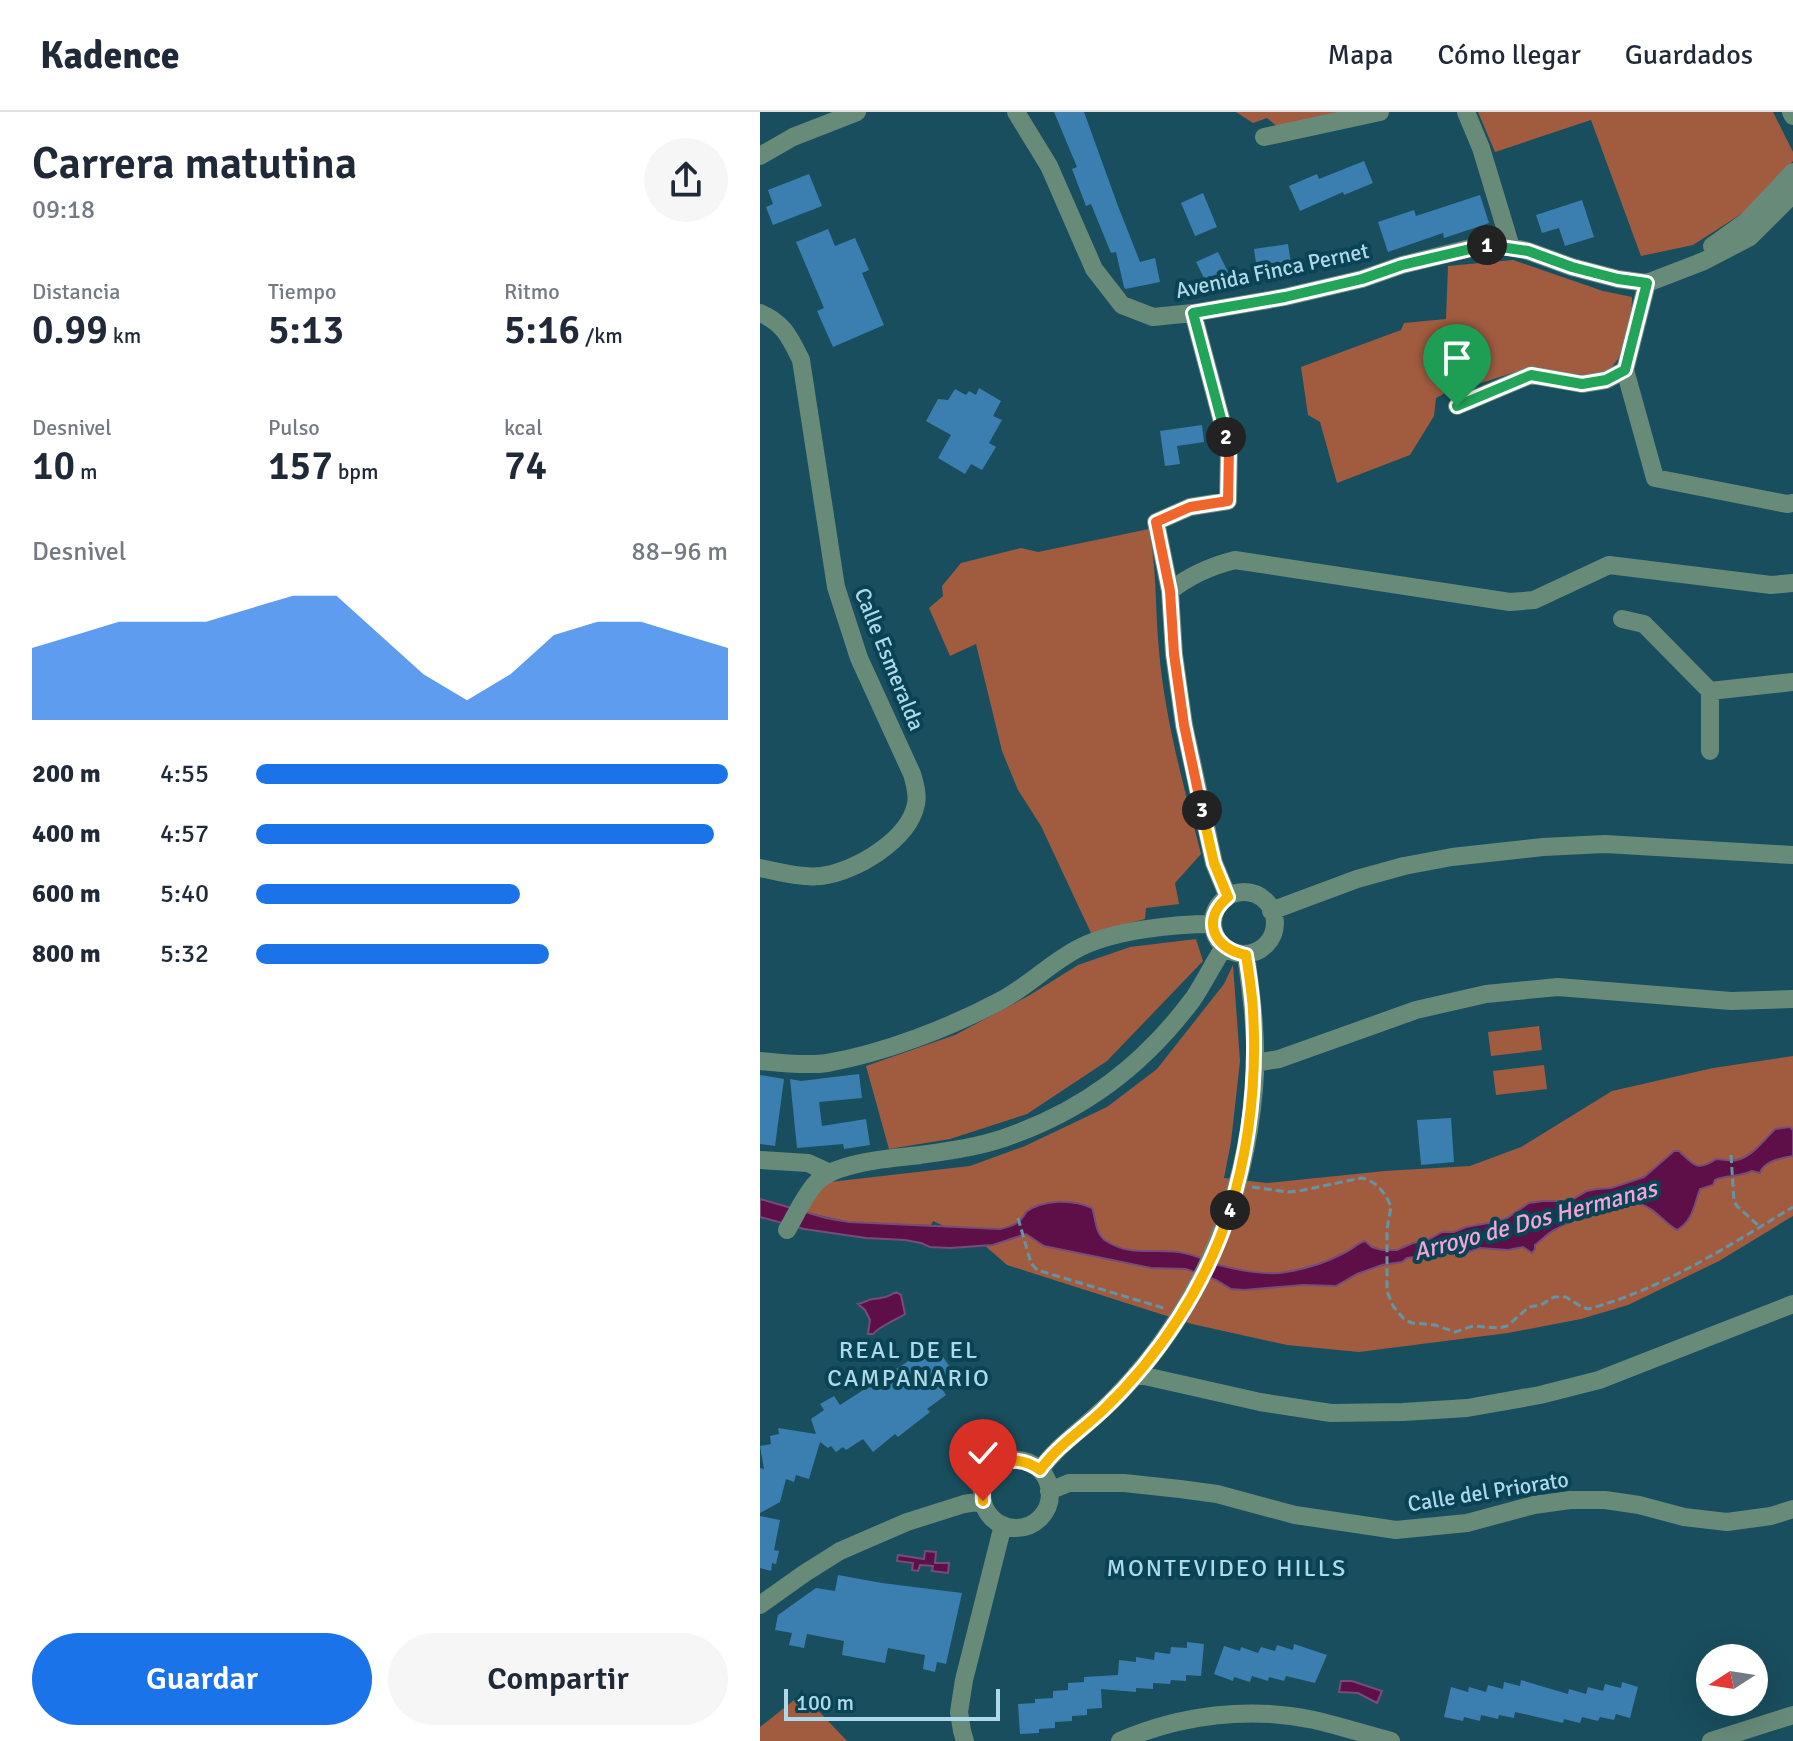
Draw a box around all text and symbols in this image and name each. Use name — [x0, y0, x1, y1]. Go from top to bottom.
text: Kadence — [40, 32, 180, 79]
text: Mapa — [1328, 38, 1393, 72]
text: Cómo llegar — [1437, 38, 1581, 72]
text: Guardados — [1625, 38, 1753, 72]
text: Carrera matutina — [32, 137, 357, 191]
button: share — [644, 138, 728, 222]
text: 09:18 — [32, 194, 95, 226]
pin: 1 — [1467, 225, 1507, 265]
text: 1 — [1481, 231, 1493, 258]
street label: Avenida Finca Pernet — [1173, 237, 1372, 304]
text: Distancia — [32, 278, 120, 305]
text: Tiempo — [268, 278, 336, 305]
text: Ritmo — [504, 278, 560, 305]
text: 0.99 — [32, 305, 108, 355]
text: 5:13 — [268, 305, 344, 355]
text: 5:16 — [504, 305, 580, 355]
text: km — [108, 322, 141, 349]
text: /km — [580, 322, 623, 349]
pin — [1423, 324, 1491, 406]
icon: arrive — [1435, 336, 1479, 380]
text: Desnivel — [32, 414, 112, 441]
text: Pulso — [268, 414, 320, 441]
text: kcal — [504, 414, 543, 441]
pin: 2 — [1206, 417, 1246, 457]
text: 2 — [1220, 423, 1232, 450]
text: 10 — [32, 441, 75, 491]
text: 157 — [268, 441, 333, 491]
text: 74 — [504, 441, 547, 491]
text: m — [75, 458, 98, 485]
text: bpm — [333, 458, 378, 485]
text: Desnivel — [32, 536, 126, 568]
text: 88–96 m — [632, 536, 728, 568]
street label: Calle Esmeralda — [849, 584, 930, 734]
text: 200 m — [32, 758, 101, 790]
text: 4:55 — [160, 758, 209, 790]
pin: 3 — [1182, 790, 1222, 830]
text: 3 — [1196, 796, 1208, 823]
text: 400 m — [32, 818, 101, 850]
text: 4:57 — [160, 818, 209, 850]
text: 600 m — [32, 878, 101, 910]
text: 5:40 — [160, 878, 209, 910]
text: 800 m — [32, 938, 101, 970]
text: 5:32 — [160, 938, 209, 970]
water label: Arroyo de Dos Hermanas — [1410, 1172, 1662, 1267]
pin: 4 — [1210, 1190, 1250, 1230]
text: 4 — [1224, 1196, 1236, 1223]
district label: REAL DE EL CAMPANARIO — [827, 1335, 991, 1393]
pin — [949, 1419, 1017, 1501]
icon: check — [961, 1431, 1005, 1475]
street label: Calle del Priorato — [1406, 1465, 1570, 1518]
district label: MONTEVIDEO HILLS — [1107, 1553, 1347, 1583]
button: Guardar — [32, 1633, 372, 1725]
button: Compartir — [388, 1633, 728, 1725]
north arrow — [1696, 1644, 1768, 1716]
map controls — [1696, 1644, 1768, 1716]
scale bar — [784, 1685, 1000, 1721]
text: 100 m — [796, 1689, 854, 1716]

